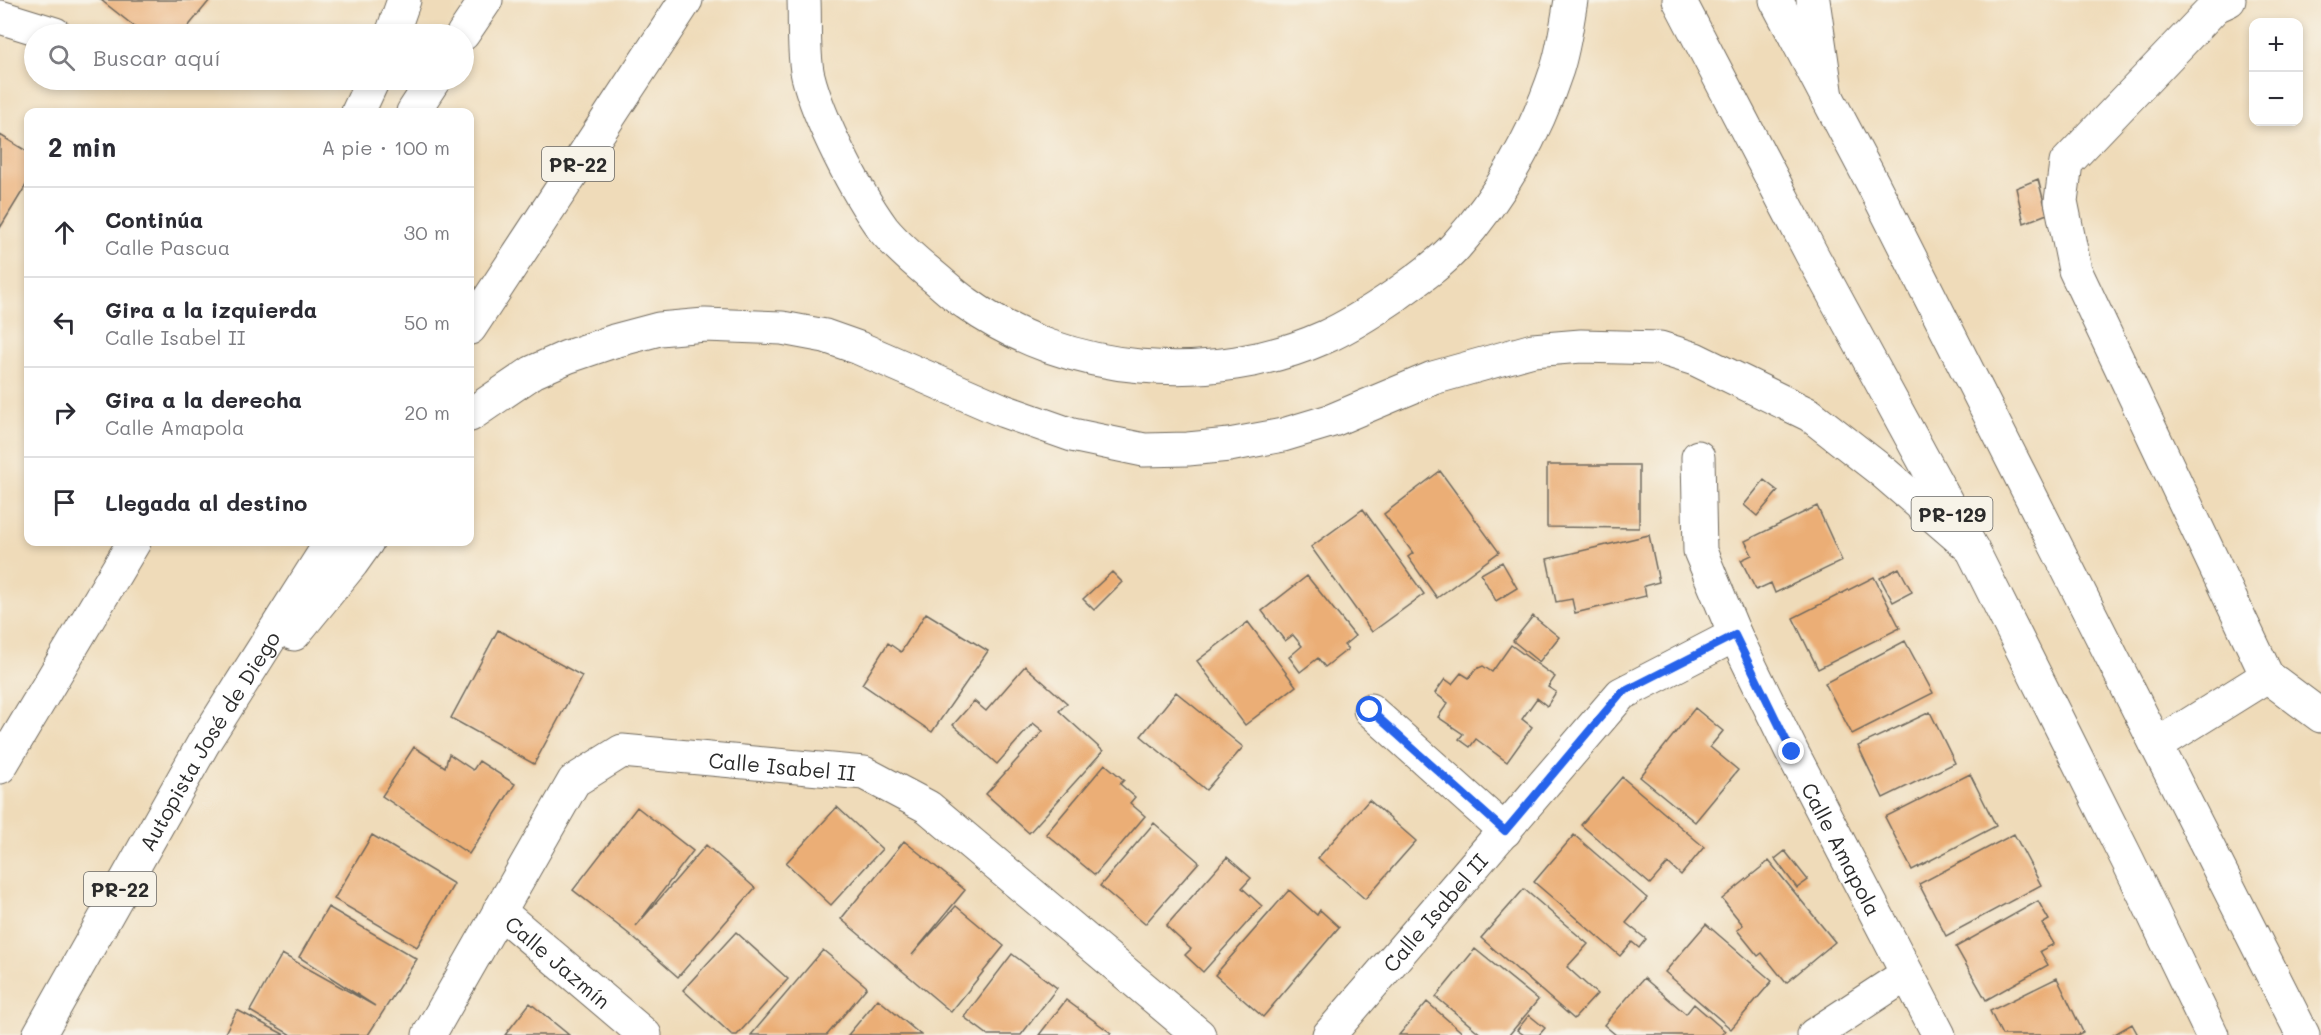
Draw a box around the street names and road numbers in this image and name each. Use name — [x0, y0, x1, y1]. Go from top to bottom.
road number: PR-22 — [542, 147, 614, 181]
road number: PR-129 — [1912, 497, 1992, 531]
street label: Autopista José de Diego — [132, 625, 285, 855]
street label: Calle Isabel II — [707, 745, 857, 786]
street label: Calle Amapola — [1796, 777, 1888, 920]
street label: Calle Isabel II — [1376, 847, 1493, 977]
road number: PR-22 — [84, 872, 156, 906]
street label: Calle Jazmín — [500, 909, 617, 1014]

